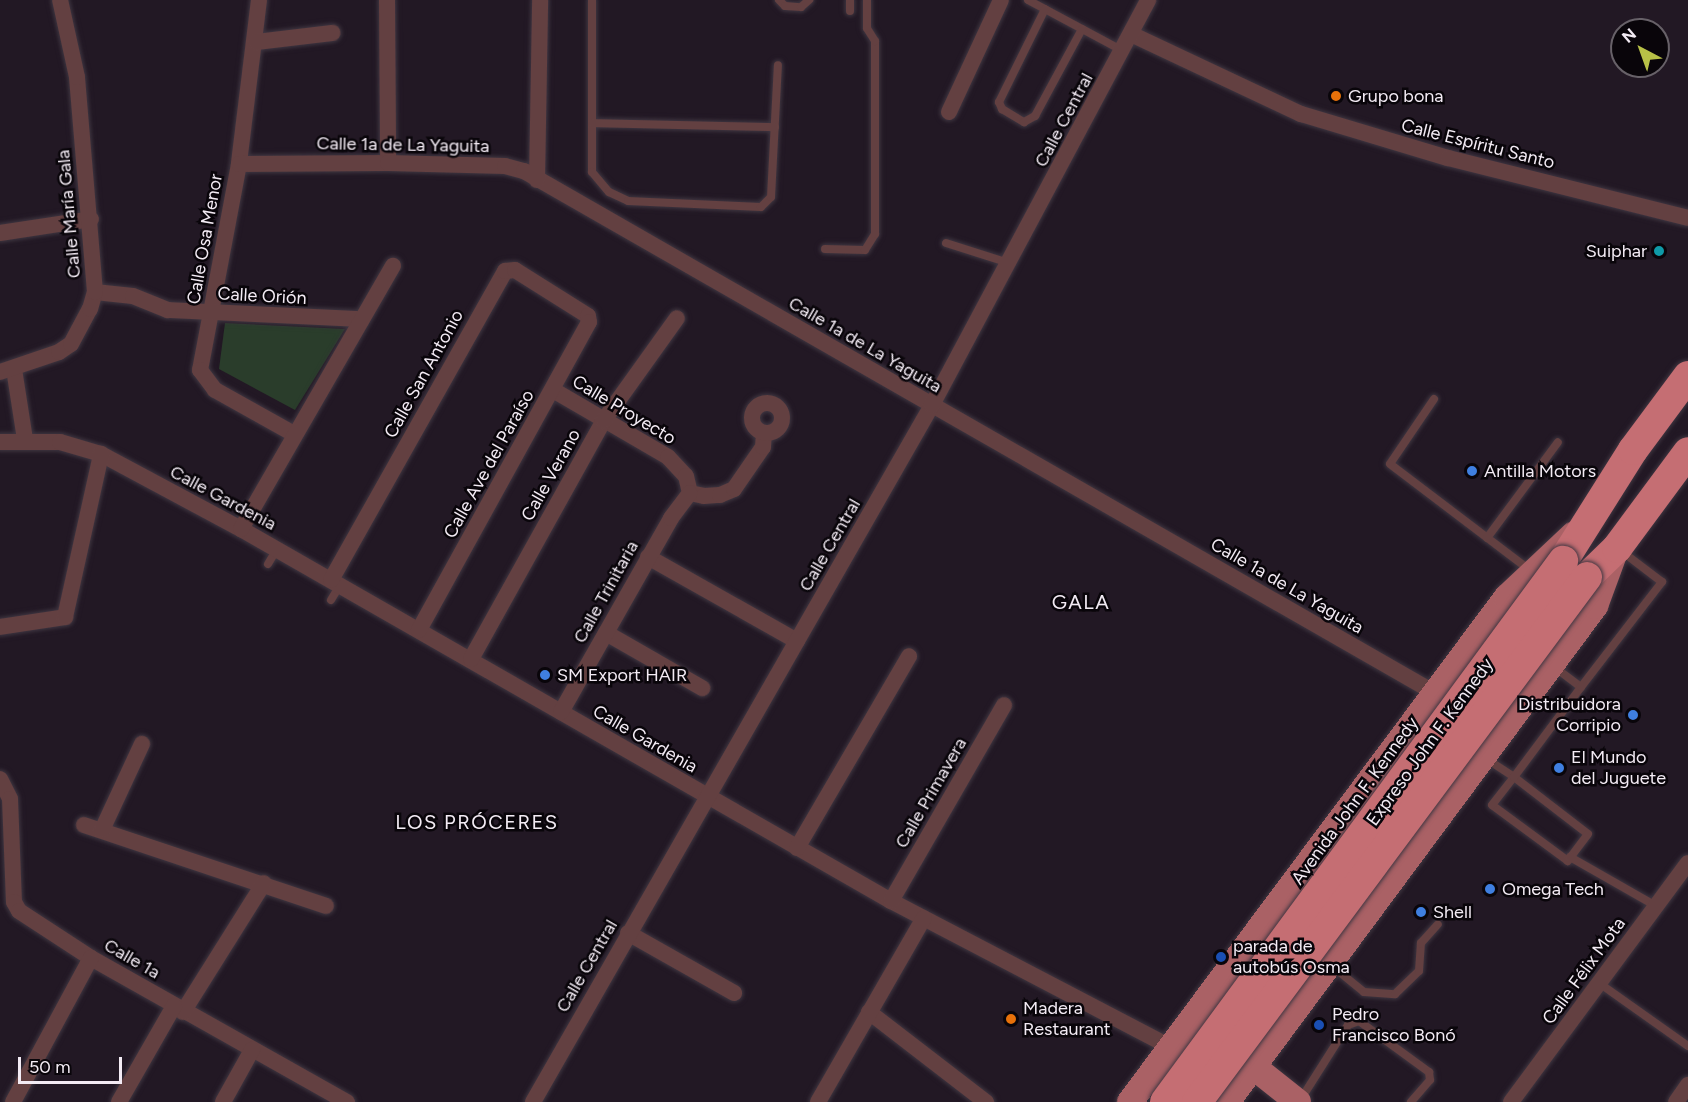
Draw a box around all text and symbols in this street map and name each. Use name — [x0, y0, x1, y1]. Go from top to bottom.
north arrow — [1610, 18, 1670, 78]
text: N — [1618, 24, 1640, 47]
street label: Calle Central — [1030, 69, 1098, 171]
place label: Grupo bona — [1348, 85, 1444, 107]
marker: Grupo bona — [1329, 89, 1343, 103]
street label: Calle Espíritu Santo — [1399, 115, 1557, 173]
street label: Calle 1a de La Yaguita — [316, 133, 490, 157]
street label: Calle María Gala — [53, 149, 85, 279]
street label: Calle Osa Menor — [183, 172, 227, 306]
place label: Suiphar — [1586, 240, 1647, 262]
marker: Suiphar — [1652, 244, 1666, 258]
street label: Calle Orión — [217, 283, 307, 309]
street label: Calle 1a de La Yaguita — [785, 292, 945, 398]
street label: Calle San Antonio — [380, 306, 468, 442]
street label: Calle Proyecto — [568, 371, 680, 449]
street label: Calle Ave del Paraíso — [439, 386, 539, 542]
street label: Calle Verano — [517, 425, 585, 525]
place label: Antilla Motors — [1484, 460, 1596, 482]
street label: Calle Gardenia — [166, 461, 280, 535]
marker: Antilla Motors — [1465, 464, 1479, 478]
street label: Calle Central — [795, 495, 865, 595]
street label: Calle 1a de La Yaguita — [1207, 533, 1367, 639]
street label: Calle Trinitaria — [569, 537, 643, 647]
district label: GALA — [1052, 590, 1110, 614]
street label: Expreso John F. Kennedy — [1362, 654, 1498, 830]
place label: SM Export HAIR — [557, 664, 687, 686]
marker: SM Export HAIR — [538, 668, 552, 682]
place label: Distribuidora Corripio — [1518, 694, 1621, 736]
street label: Calle Gardenia — [589, 700, 701, 778]
marker: Distribuidora Corripio — [1626, 708, 1640, 722]
street label: Avenida John F. Kennedy — [1287, 713, 1423, 889]
street label: Calle Primavera — [891, 734, 971, 852]
place label: El Mundo del Juguete — [1571, 747, 1666, 789]
marker: El Mundo del Juguete — [1552, 761, 1566, 775]
district label: LOS PRÓCERES — [395, 810, 559, 834]
place label: Omega Tech — [1502, 878, 1604, 900]
marker: Omega Tech — [1483, 882, 1497, 896]
place label: Shell — [1433, 901, 1472, 923]
marker: Shell — [1414, 905, 1428, 919]
street label: Calle Félix Mota — [1538, 913, 1630, 1029]
street label: Calle Central — [552, 916, 622, 1016]
street label: Calle 1a — [100, 934, 164, 984]
place label: parada de autobús Osma — [1233, 936, 1350, 978]
marker: parada de autobús Osma — [1214, 950, 1228, 964]
place label: Madera Restaurant — [1023, 998, 1111, 1040]
place label: Pedro Francisco Bonó — [1332, 1004, 1456, 1046]
marker: Madera Restaurant — [1004, 1012, 1018, 1026]
marker: Pedro Francisco Bonó — [1310, 1016, 1328, 1034]
scale bar — [21, 1045, 124, 1083]
text: 50 m — [29, 1056, 71, 1078]

